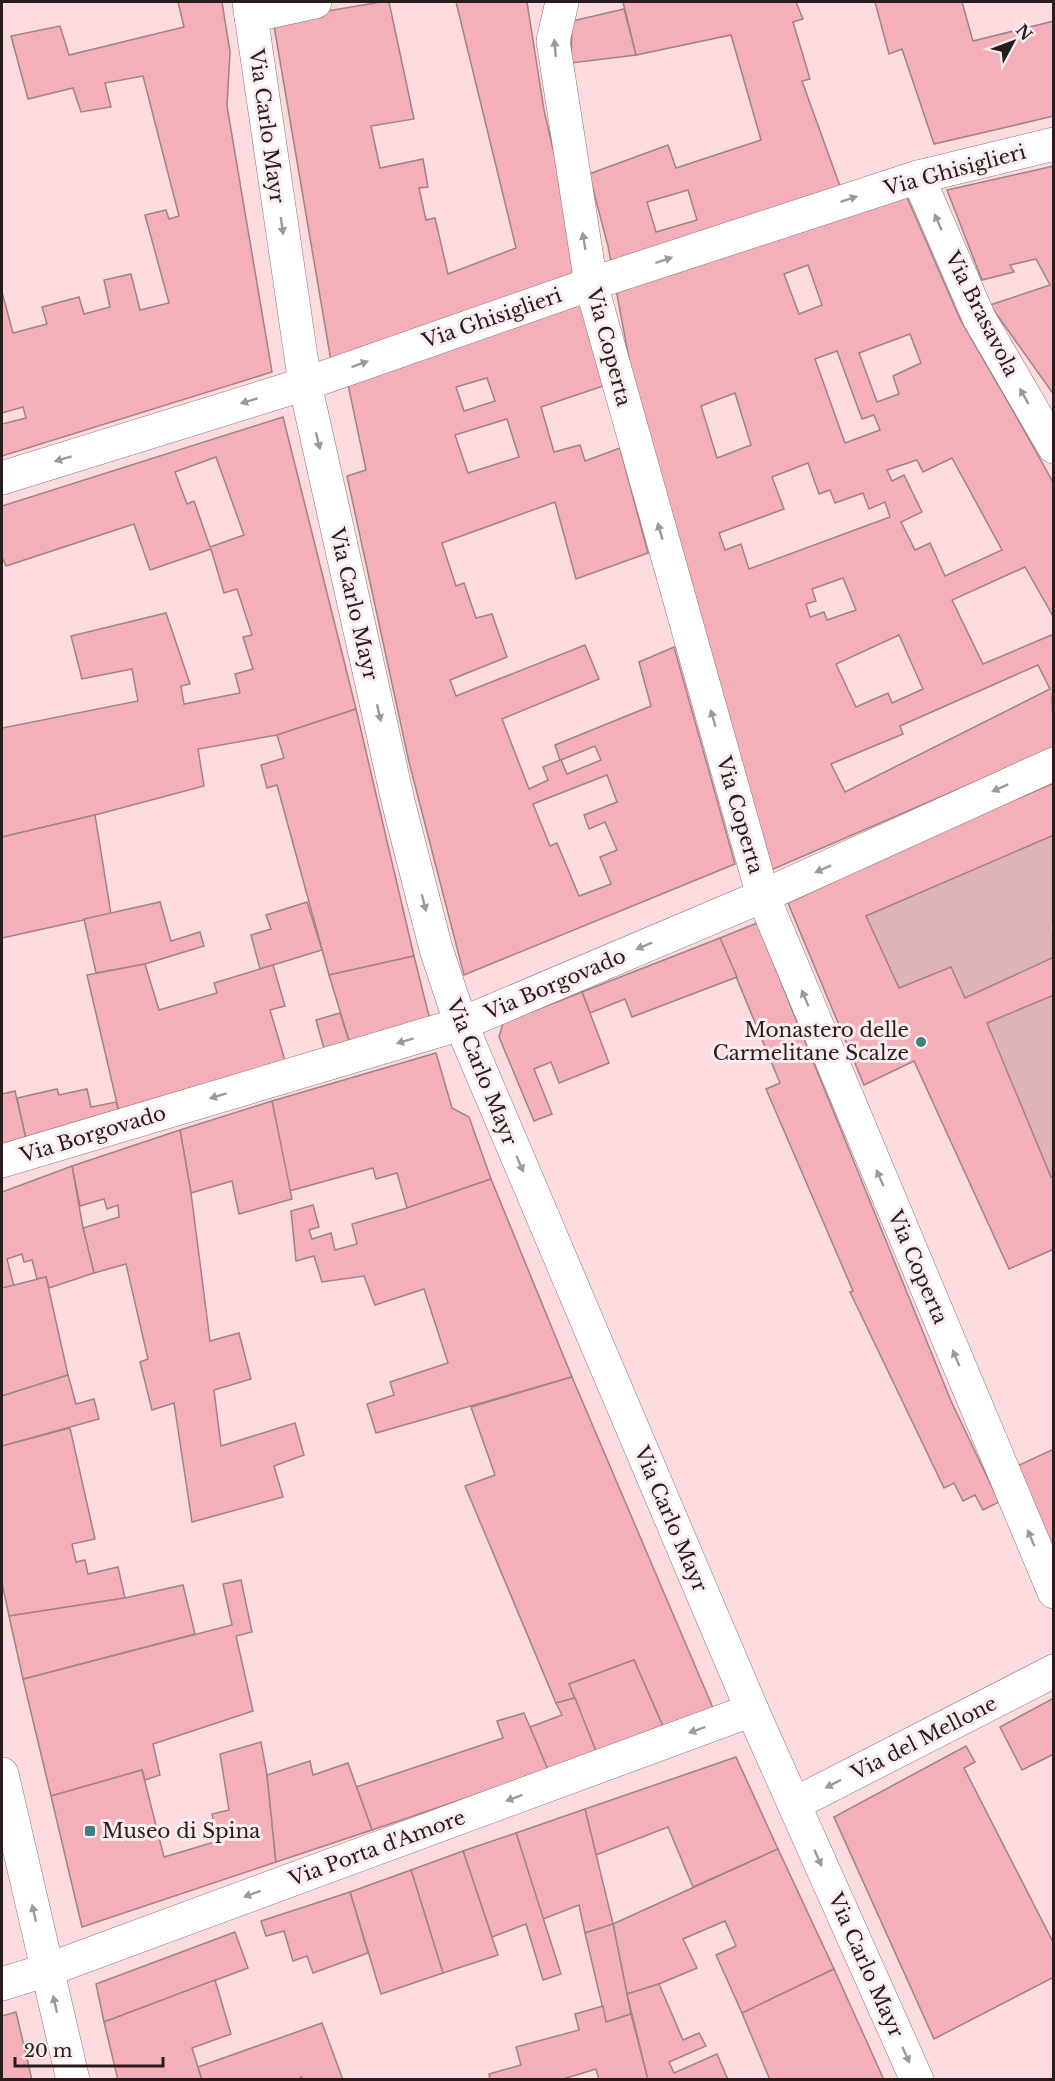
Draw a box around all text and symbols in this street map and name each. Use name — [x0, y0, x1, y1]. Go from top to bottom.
north arrow — [983, 12, 1043, 72]
text: N — [1012, 20, 1037, 44]
one-way arrow — [550, 38, 560, 57]
street label: Via Carlo Mayr — [244, 46, 290, 205]
street label: Via Ghisiglieri — [880, 139, 1029, 201]
one-way arrow — [840, 194, 858, 203]
one-way arrow — [932, 213, 942, 231]
one-way arrow — [277, 216, 286, 235]
one-way arrow — [580, 231, 589, 250]
street label: Via Brasavola — [940, 247, 1024, 381]
one-way arrow — [655, 254, 673, 264]
street label: Via Ghisiglieri — [418, 283, 565, 353]
street label: Via Coperta — [581, 284, 637, 410]
one-way arrow — [352, 359, 370, 369]
one-way arrow — [1019, 388, 1030, 404]
one-way arrow — [240, 397, 258, 406]
one-way arrow — [314, 432, 323, 451]
one-way arrow — [54, 455, 72, 464]
one-way arrow — [655, 521, 664, 539]
street label: Via Carlo Mayr — [325, 524, 383, 683]
one-way arrow — [374, 704, 384, 722]
one-way arrow — [708, 709, 717, 727]
street label: Via Coperta — [711, 752, 768, 877]
one-way arrow — [992, 784, 1009, 793]
one-way arrow — [814, 864, 831, 873]
one-way arrow — [420, 894, 430, 912]
one-way arrow — [635, 942, 652, 951]
street label: Via Borgovado — [480, 943, 629, 1025]
one-way arrow — [800, 989, 809, 1007]
street label: Via Carlo Mayr — [441, 994, 522, 1149]
place label: Monastero delle Carmelitane Scalze — [713, 1018, 909, 1065]
marker: Monastero delle Carmelitane Scalze — [914, 1035, 928, 1049]
one-way arrow — [395, 1037, 413, 1046]
one-way arrow — [209, 1092, 227, 1101]
street label: Via Borgovado — [16, 1100, 169, 1168]
one-way arrow — [515, 1156, 525, 1174]
one-way arrow — [875, 1168, 885, 1186]
street label: Via Coperta — [883, 1206, 953, 1328]
one-way arrow — [951, 1348, 961, 1366]
street label: Via Carlo Mayr — [629, 1442, 713, 1596]
one-way arrow — [1026, 1528, 1036, 1546]
street label: Via del Mellone — [846, 1691, 1001, 1786]
one-way arrow — [688, 1726, 706, 1735]
one-way arrow — [825, 1779, 842, 1789]
one-way arrow — [505, 1793, 523, 1803]
street label: Via Porta d'Amore — [285, 1805, 468, 1891]
place label: Museo di Spina — [102, 1819, 261, 1843]
marker: Museo di Spina — [83, 1824, 97, 1838]
one-way arrow — [813, 1849, 822, 1866]
street label: Via Carlo Mayr — [823, 1888, 909, 2041]
one-way arrow — [243, 1890, 261, 1900]
one-way arrow — [29, 1903, 38, 1922]
one-way arrow — [50, 1995, 60, 2014]
scale bar — [15, 2030, 164, 2068]
text: 20 m — [24, 2040, 72, 2062]
one-way arrow — [901, 2046, 911, 2064]

